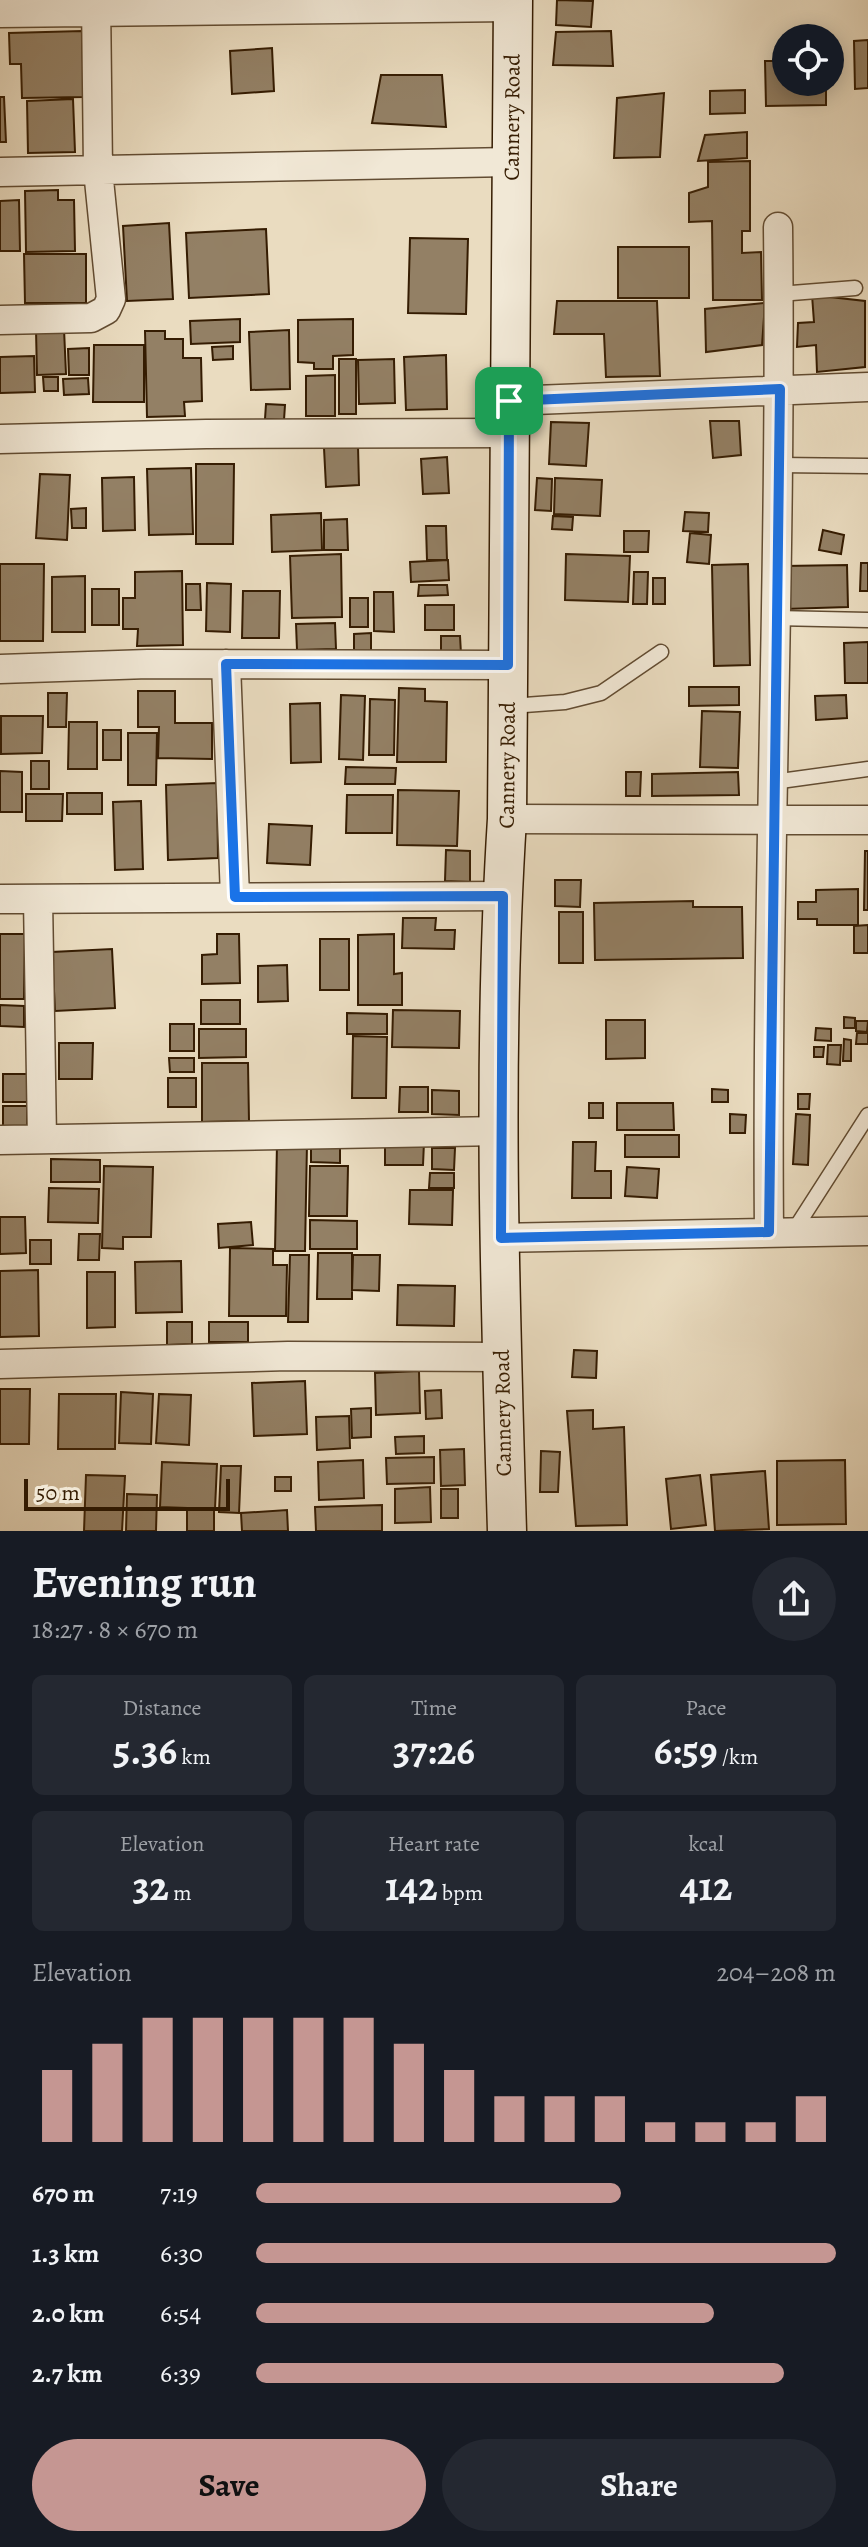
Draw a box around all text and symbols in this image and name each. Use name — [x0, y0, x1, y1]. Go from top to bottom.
map controls — [772, 24, 844, 96]
button: locate — [772, 24, 844, 96]
street label: Cannery Road — [497, 54, 528, 181]
pin — [475, 367, 543, 435]
icon: arrive — [487, 379, 531, 423]
street label: Cannery Road — [491, 702, 523, 830]
street label: Cannery Road — [487, 1349, 519, 1477]
scale bar — [24, 1475, 230, 1511]
text: 50 m — [36, 1478, 80, 1508]
text: Evening run — [32, 1552, 257, 1612]
button: share — [752, 1557, 836, 1641]
text: 18:27 · 8 × 670 m — [32, 1612, 198, 1647]
text: Distance — [123, 1693, 201, 1723]
text: Time — [411, 1693, 457, 1723]
text: Pace — [686, 1693, 726, 1723]
text: 5.36 — [113, 1723, 177, 1778]
text: 37:26 — [393, 1723, 475, 1778]
text: 6:59 — [654, 1723, 717, 1778]
text: km — [177, 1742, 211, 1772]
text: /km — [717, 1742, 758, 1772]
text: Elevation — [120, 1829, 204, 1859]
text: Heart rate — [388, 1829, 480, 1859]
text: kcal — [688, 1829, 724, 1859]
text: 32 — [132, 1859, 169, 1914]
text: 142 — [385, 1859, 438, 1914]
text: 412 — [680, 1859, 732, 1914]
text: m — [169, 1878, 192, 1908]
text: bpm — [438, 1878, 483, 1908]
text: Elevation — [32, 1955, 132, 1990]
text: 204–208 m — [717, 1955, 836, 1990]
text: 670 m — [32, 2176, 95, 2211]
text: 7:19 — [160, 2176, 198, 2211]
text: 1.3 km — [32, 2236, 99, 2271]
text: 6:30 — [160, 2236, 203, 2271]
text: 2.0 km — [32, 2296, 105, 2331]
text: 6:54 — [160, 2296, 201, 2331]
text: 2.7 km — [32, 2356, 103, 2391]
text: 6:39 — [160, 2356, 201, 2391]
button: Save — [32, 2439, 426, 2531]
button: Share — [442, 2439, 836, 2531]

